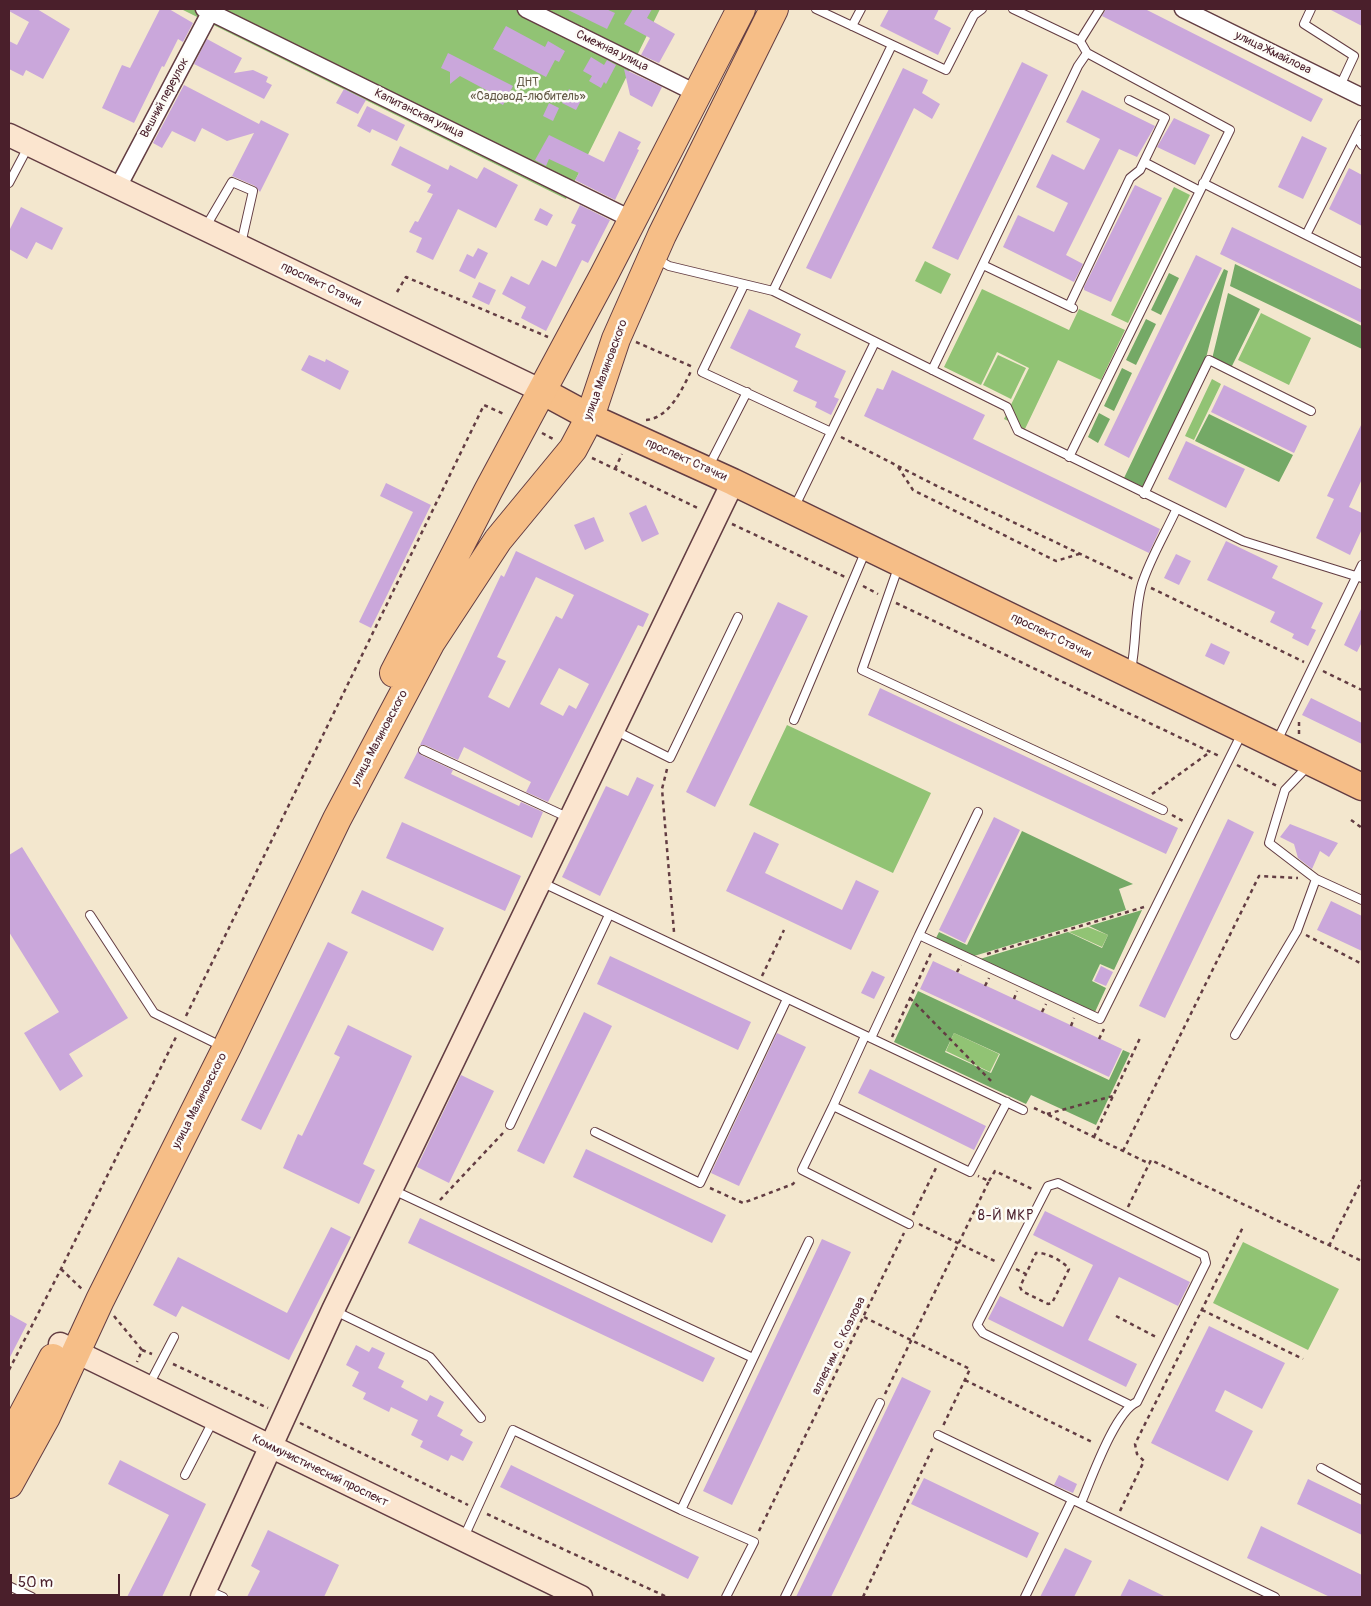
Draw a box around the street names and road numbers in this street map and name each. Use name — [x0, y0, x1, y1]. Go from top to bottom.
street label: Смежная улица — [574, 27, 650, 75]
street label: улица Жмайлова — [1232, 28, 1314, 78]
street label: Вешний переулок — [138, 56, 192, 140]
street label: Капитанская улица — [372, 86, 466, 142]
street label: проспект Стачки — [278, 259, 364, 311]
street label: улица Малиновского — [581, 318, 631, 422]
street label: проспект Стачки — [643, 436, 729, 484]
street label: проспект Стачки — [1008, 610, 1094, 662]
street label: улица Малиновского — [349, 688, 411, 788]
street label: улица Малиновского — [170, 1051, 230, 1151]
street label: аллея им. С. Козлова — [809, 1295, 869, 1397]
street label: Коммунистический проспект — [250, 1432, 390, 1510]

